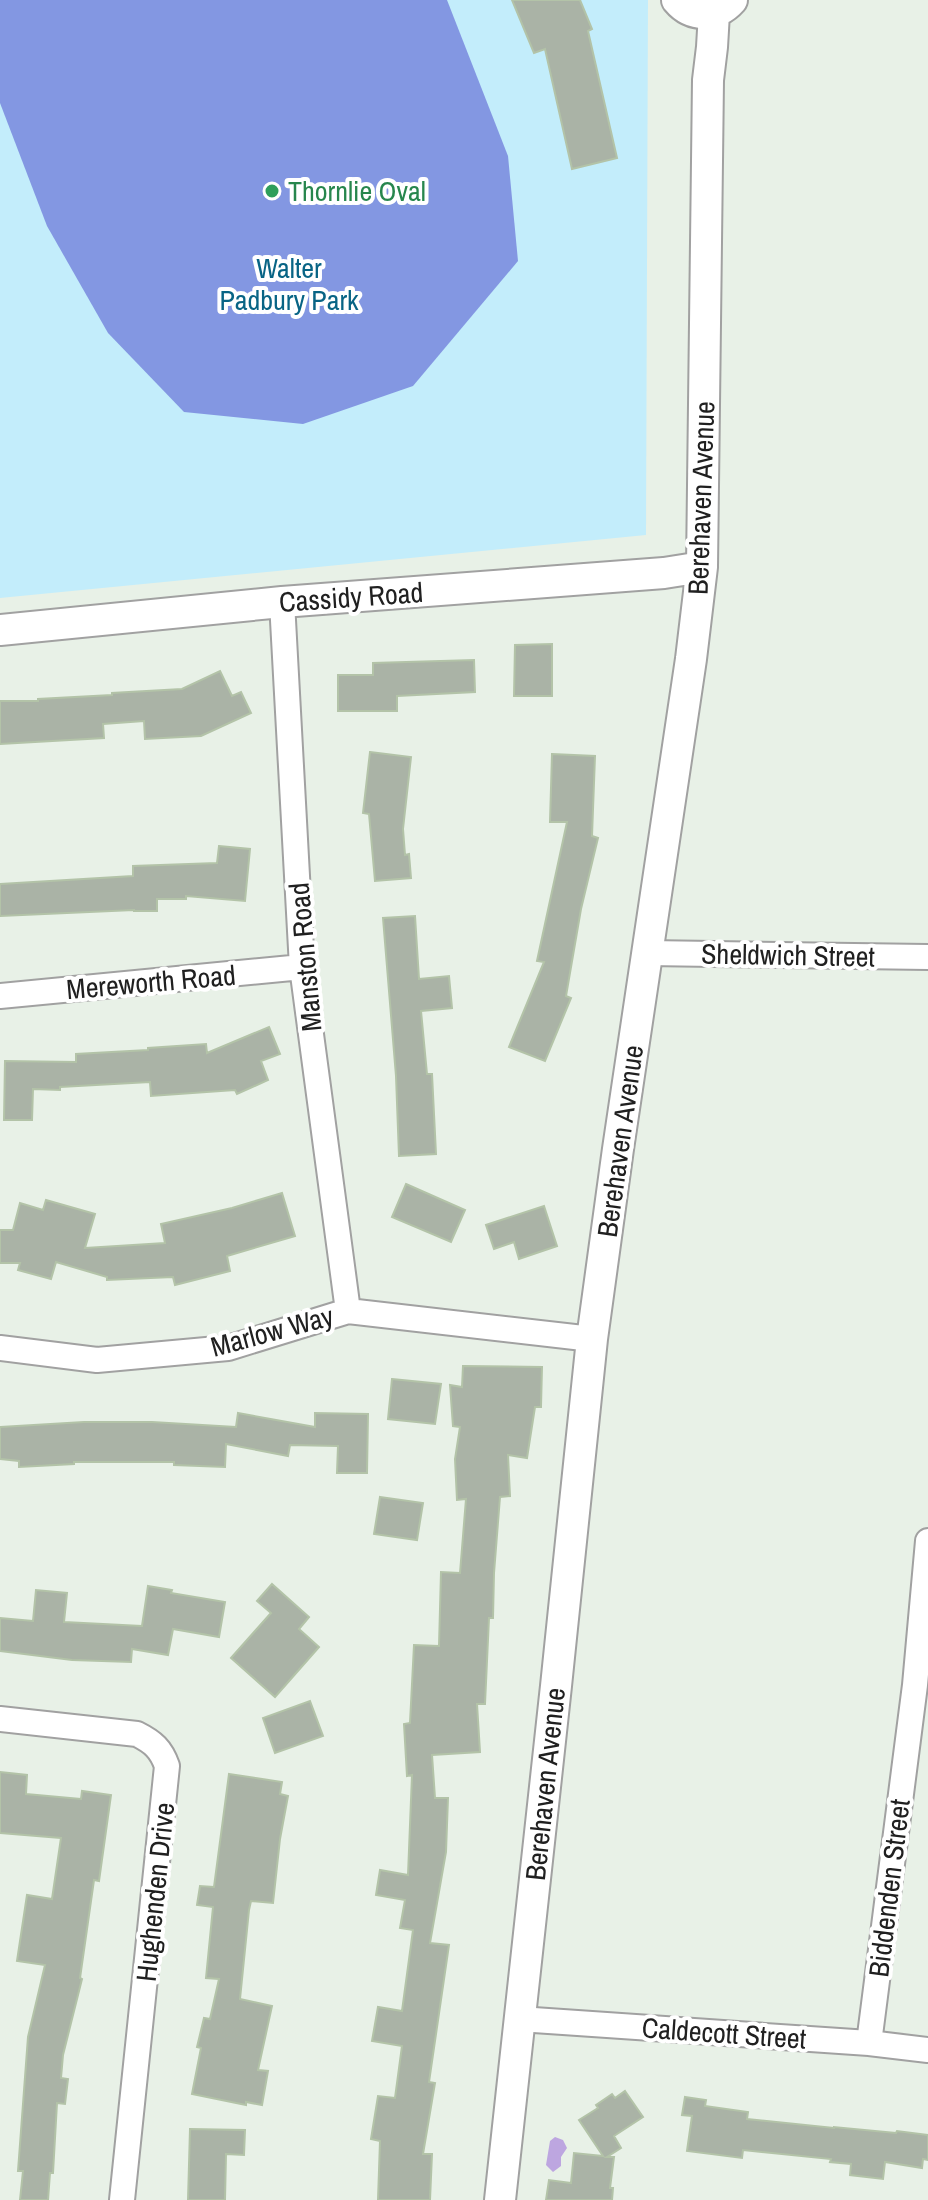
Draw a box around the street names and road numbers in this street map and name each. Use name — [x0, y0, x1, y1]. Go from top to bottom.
street label: Berehaven Avenue — [679, 401, 723, 595]
street label: Cassidy Road — [278, 573, 424, 621]
street label: Manston Road — [280, 881, 330, 1033]
street label: Sheldwich Street — [701, 934, 875, 976]
street label: Mereworth Road — [65, 956, 237, 1008]
street label: Berehaven Avenue — [588, 1042, 652, 1240]
street label: Marlow Way — [206, 1296, 338, 1366]
street label: Berehaven Avenue — [516, 1686, 574, 1882]
street label: Biddenden Street — [859, 1797, 919, 1979]
street label: Hughenden Drive — [127, 1801, 183, 1983]
street label: Caldecott Street — [641, 2008, 807, 2058]

